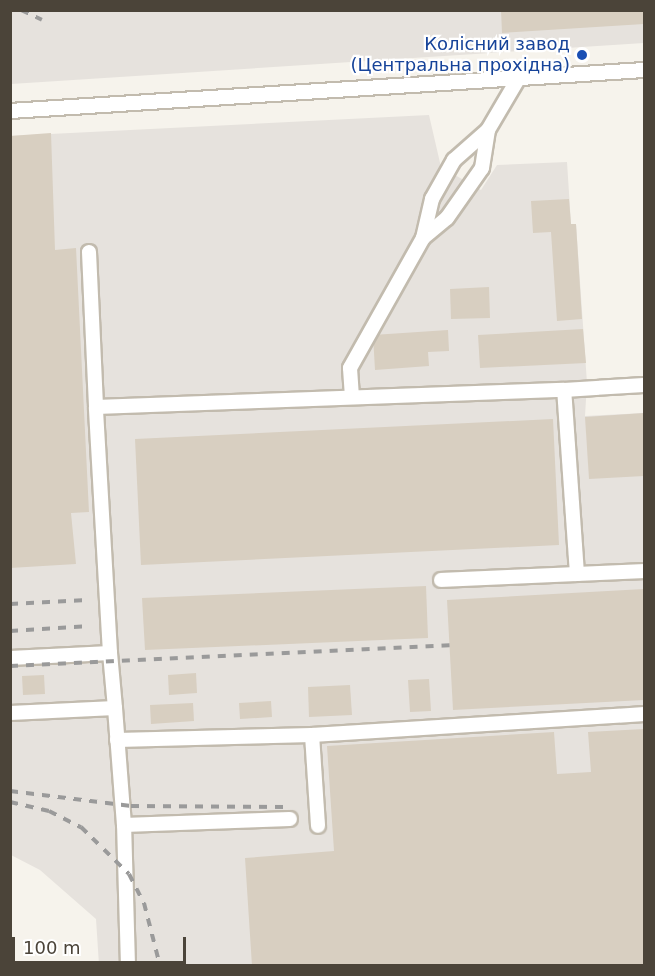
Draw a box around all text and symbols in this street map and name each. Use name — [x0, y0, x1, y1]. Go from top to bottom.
place label: Колісний завод (Центральна прохідна) — [350, 34, 570, 76]
marker: Колісний завод (Центральна прохідна) — [575, 48, 589, 62]
scale bar — [15, 925, 189, 963]
text: 100 m — [23, 937, 81, 958]

